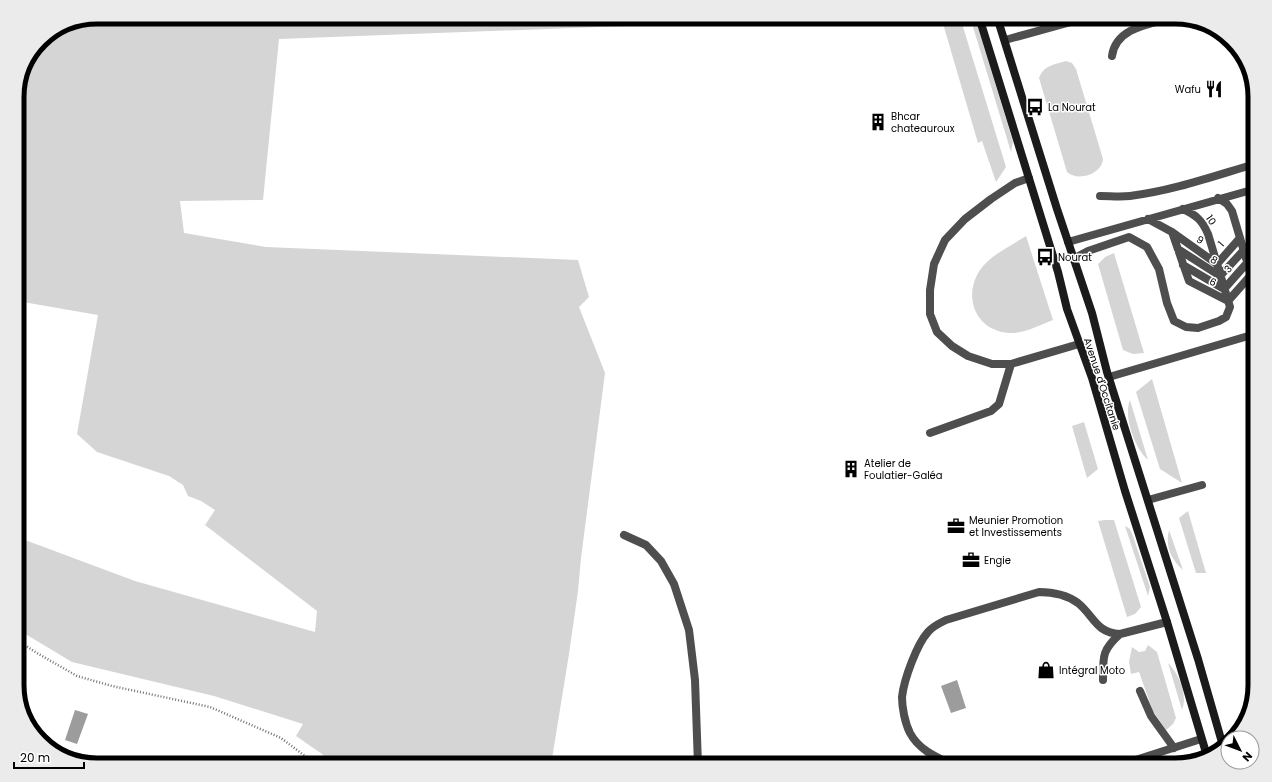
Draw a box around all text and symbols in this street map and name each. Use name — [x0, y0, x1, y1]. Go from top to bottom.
restaurant icon: Wafu — [1204, 79, 1224, 99]
place label: Wafu — [1175, 82, 1201, 97]
bus stop icon: La Nourat — [1025, 97, 1045, 117]
place label: La Nourat — [1048, 100, 1096, 115]
place label: Bhcar chateauroux — [891, 109, 955, 136]
building icon: Bhcar chateauroux — [868, 112, 888, 132]
street label: 10 — [1202, 212, 1220, 228]
street label: 9 — [1193, 232, 1207, 248]
street label: 1 — [1214, 238, 1228, 250]
bus stop icon: Nourat — [1035, 247, 1055, 267]
place label: Nourat — [1058, 250, 1092, 265]
street label: 8 — [1207, 252, 1221, 268]
street label: 3 — [1220, 262, 1236, 276]
street label: 6 — [1207, 274, 1219, 290]
street label: Avenue d'Occitanie — [1080, 336, 1124, 432]
place label: Atelier de Foulatier-Galéa — [864, 456, 943, 483]
building icon: Atelier de Foulatier-Galéa — [841, 459, 861, 479]
place label: Meunier Promotion et Investissements — [969, 513, 1063, 540]
office icon: Meunier Promotion et Investissements — [946, 516, 966, 536]
office icon: Engie — [961, 550, 981, 570]
place label: Engie — [984, 553, 1011, 568]
shop icon: Intégral Moto — [1036, 660, 1056, 680]
place label: Intégral Moto — [1059, 663, 1125, 678]
north arrow — [1220, 730, 1260, 770]
scale bar — [14, 744, 84, 770]
text: N — [1239, 748, 1256, 765]
text: 20 m — [20, 749, 50, 766]

